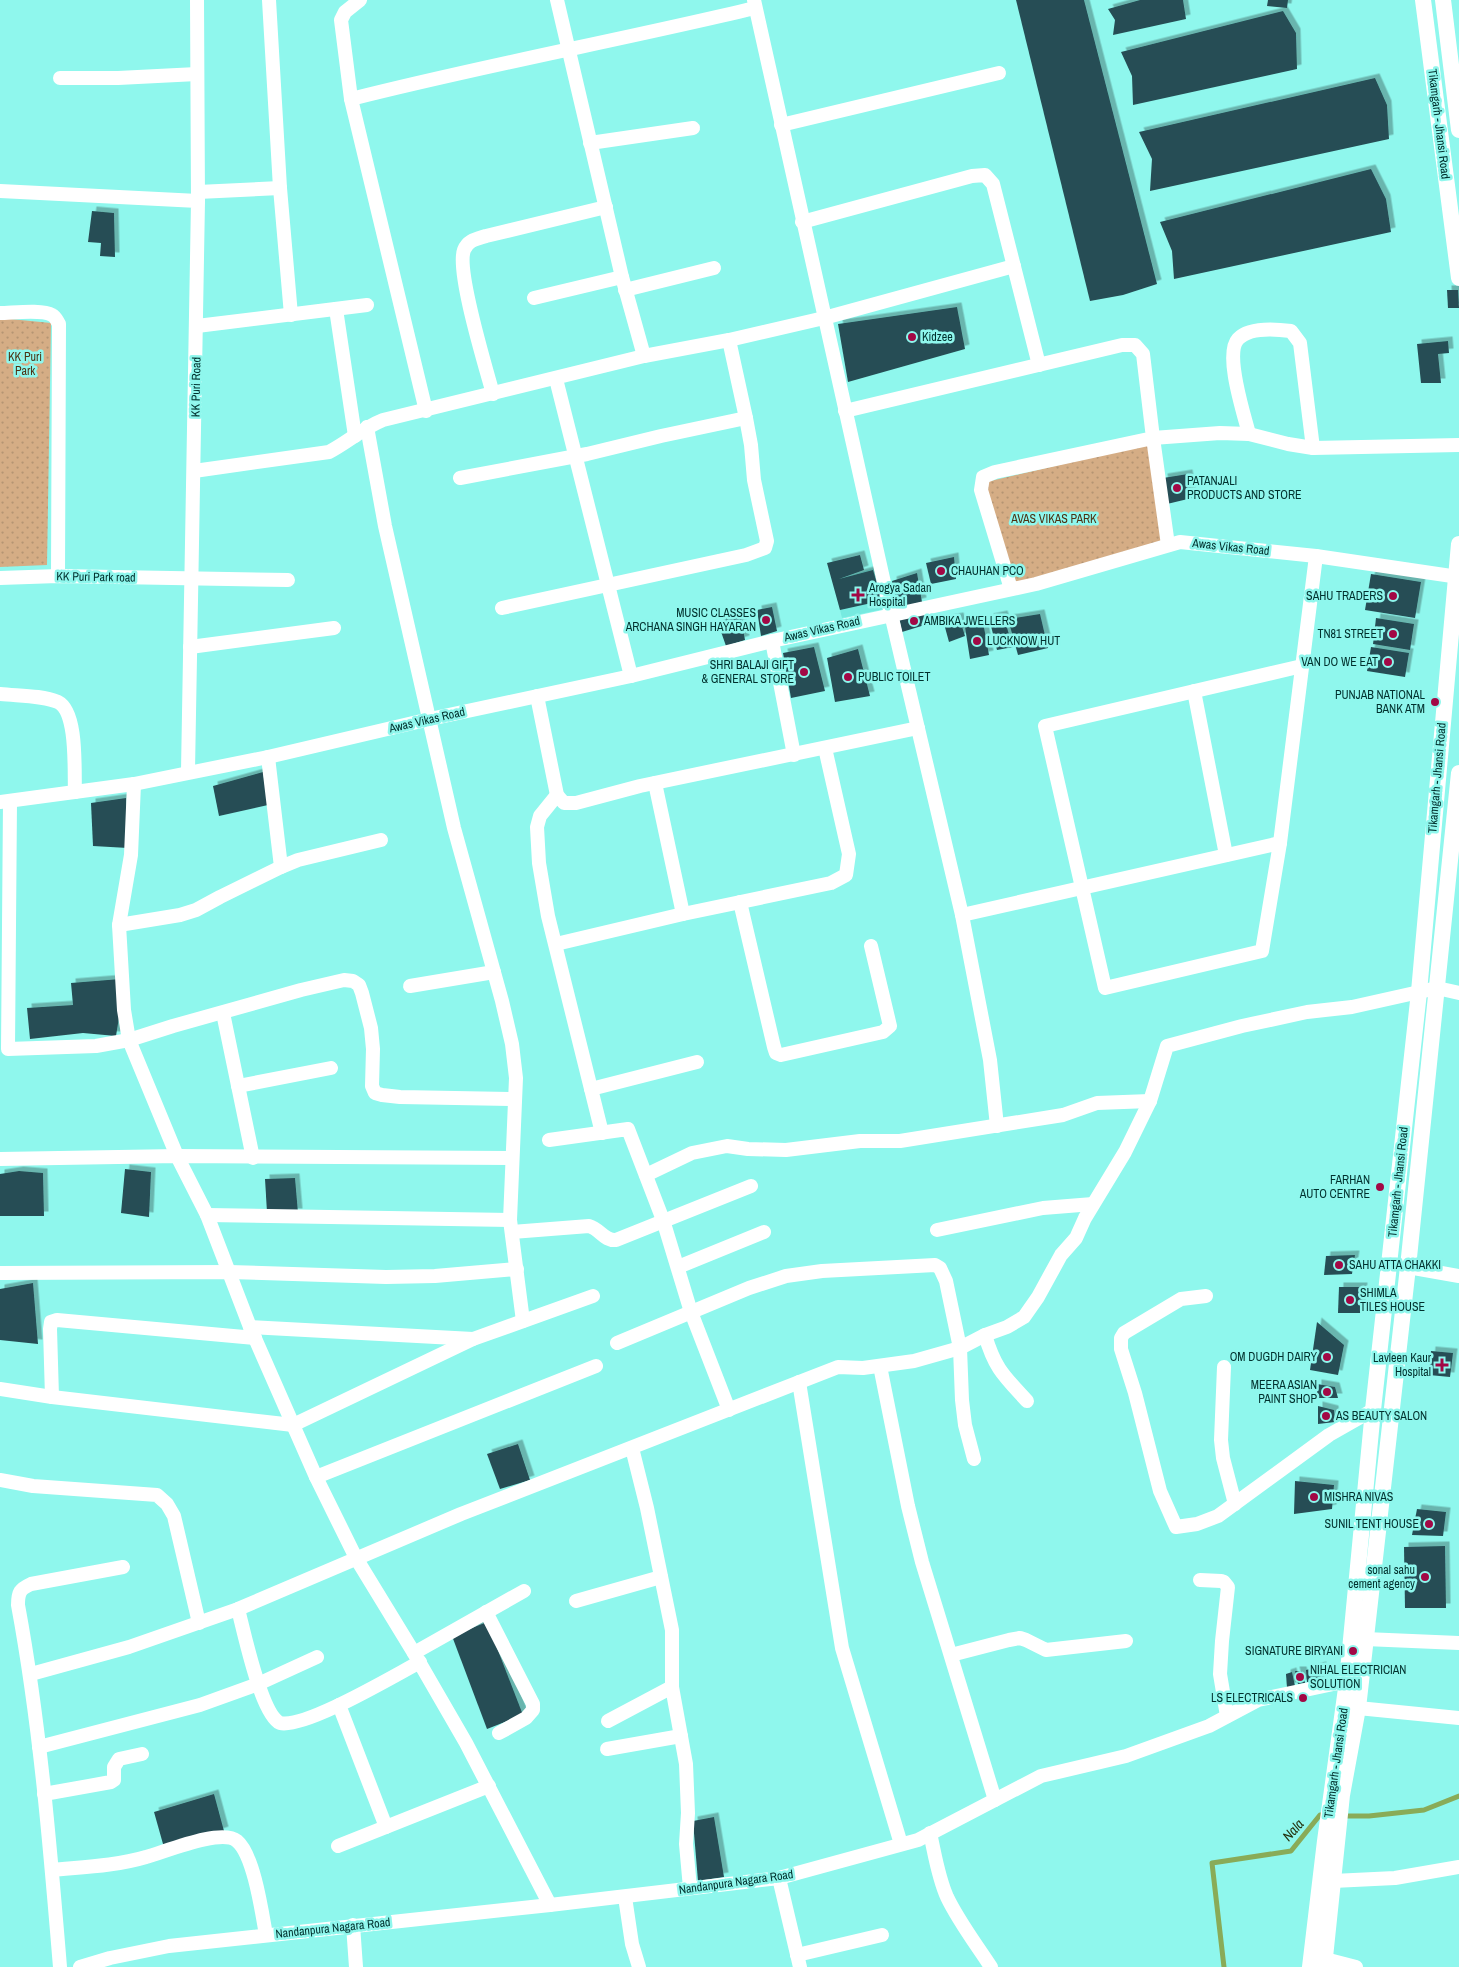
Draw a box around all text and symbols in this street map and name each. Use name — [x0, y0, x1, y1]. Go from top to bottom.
street label: Tikamgarh - Jhansi Road — [1424, 68, 1454, 180]
place label: Kidzee — [922, 329, 953, 345]
marker: Kidzee — [906, 331, 918, 343]
park label: KK Puri Park — [8, 349, 42, 379]
street label: KK Puri Road — [187, 357, 205, 417]
place label: PATANJALI PRODUCTS AND STORE — [1187, 473, 1302, 503]
marker: PATANJALI PRODUCTS AND STORE — [1171, 482, 1183, 494]
park label: AVAS VIKAS PARK — [1010, 511, 1097, 527]
street label: Awas Vikas Road — [1191, 535, 1270, 559]
place label: CHAUHAN PCO — [951, 563, 1024, 579]
marker: CHAUHAN PCO — [935, 565, 947, 577]
street label: KK Puri Park road — [56, 568, 136, 586]
place label: Arogya Sadan Hospital — [868, 580, 931, 610]
marker: Arogya Sadan Hospital — [851, 588, 865, 602]
place label: SAHU TRADERS — [1306, 588, 1383, 604]
marker: SAHU TRADERS — [1387, 590, 1399, 602]
place label: MUSIC CLASSES ARCHANA SINGH HAYARAN — [625, 605, 756, 635]
street label: Awas Vikas Road — [782, 613, 861, 646]
place label: AMBIKA JWELLERS — [923, 613, 1016, 629]
marker: MUSIC CLASSES ARCHANA SINGH HAYARAN — [760, 614, 772, 626]
marker: AMBIKA JWELLERS — [908, 615, 920, 627]
place label: TN81 STREET — [1317, 626, 1383, 642]
marker: TN81 STREET — [1387, 628, 1399, 640]
place label: LUCKNOW HUT — [987, 633, 1060, 649]
marker: LUCKNOW HUT — [971, 635, 983, 647]
place label: VAN DO WE EAT — [1301, 654, 1378, 670]
marker: VAN DO WE EAT — [1382, 656, 1394, 668]
place label: SHRI BALAJI GIFT & GENERAL STORE — [702, 657, 794, 687]
marker: SHRI BALAJI GIFT & GENERAL STORE — [798, 666, 810, 678]
place label: PUBLIC TOILET — [858, 669, 930, 685]
marker: PUBLIC TOILET — [842, 671, 854, 683]
place label: PUNJAB NATIONAL BANK ATM — [1335, 687, 1426, 717]
marker: PUNJAB NATIONAL BANK ATM — [1429, 696, 1441, 708]
street label: Awas Vikas Road — [387, 704, 466, 737]
street label: Tikamgarh - Jhansi Road — [1424, 722, 1450, 834]
street label: Tikamgarh - Jhansi Road — [1384, 1126, 1412, 1238]
place label: FARHAN AUTO CENTRE — [1299, 1172, 1370, 1202]
marker: FARHAN AUTO CENTRE — [1374, 1181, 1386, 1193]
place label: SAHU ATTA CHAKKI — [1349, 1257, 1441, 1273]
marker: SAHU ATTA CHAKKI — [1333, 1259, 1345, 1271]
place label: SHIMLA TILES HOUSE — [1360, 1285, 1425, 1315]
marker: SHIMLA TILES HOUSE — [1344, 1294, 1356, 1306]
place label: OM DUGDH DAIRY — [1230, 1349, 1317, 1365]
place label: Lavleen Kaur Hospital — [1373, 1350, 1432, 1380]
marker: OM DUGDH DAIRY — [1321, 1351, 1333, 1363]
marker: Lavleen Kaur Hospital — [1435, 1358, 1449, 1372]
place label: MEERA ASIAN PAINT SHOP — [1251, 1377, 1317, 1407]
marker: MEERA ASIAN PAINT SHOP — [1321, 1386, 1333, 1398]
place label: AS BEAUTY SALON — [1335, 1408, 1427, 1424]
marker: AS BEAUTY SALON — [1320, 1410, 1332, 1422]
place label: MISHRA NIVAS — [1324, 1489, 1394, 1505]
marker: MISHRA NIVAS — [1308, 1491, 1320, 1503]
place label: SUNIL TENT HOUSE — [1325, 1516, 1419, 1532]
marker: SUNIL TENT HOUSE — [1423, 1518, 1435, 1530]
place label: sonal sahu cement agency — [1348, 1562, 1415, 1592]
marker: sonal sahu cement agency — [1419, 1571, 1431, 1583]
place label: SIGNATURE BIRYANI — [1245, 1643, 1343, 1659]
marker: SIGNATURE BIRYANI — [1347, 1645, 1359, 1657]
place label: NIHAL ELECTRICIAN SOLUTION — [1310, 1662, 1406, 1692]
marker: NIHAL ELECTRICIAN SOLUTION — [1294, 1671, 1306, 1683]
place label: LS ELECTRICALS — [1211, 1690, 1293, 1706]
marker: LS ELECTRICALS — [1297, 1692, 1309, 1704]
street label: Tikamgarh - Jhansi Road — [1320, 1707, 1352, 1819]
water label: Nala — [1278, 1815, 1308, 1845]
street label: Nandanpura Nagara Road — [678, 1866, 794, 1898]
street label: Nandanpura Nagara Road — [275, 1914, 391, 1942]

